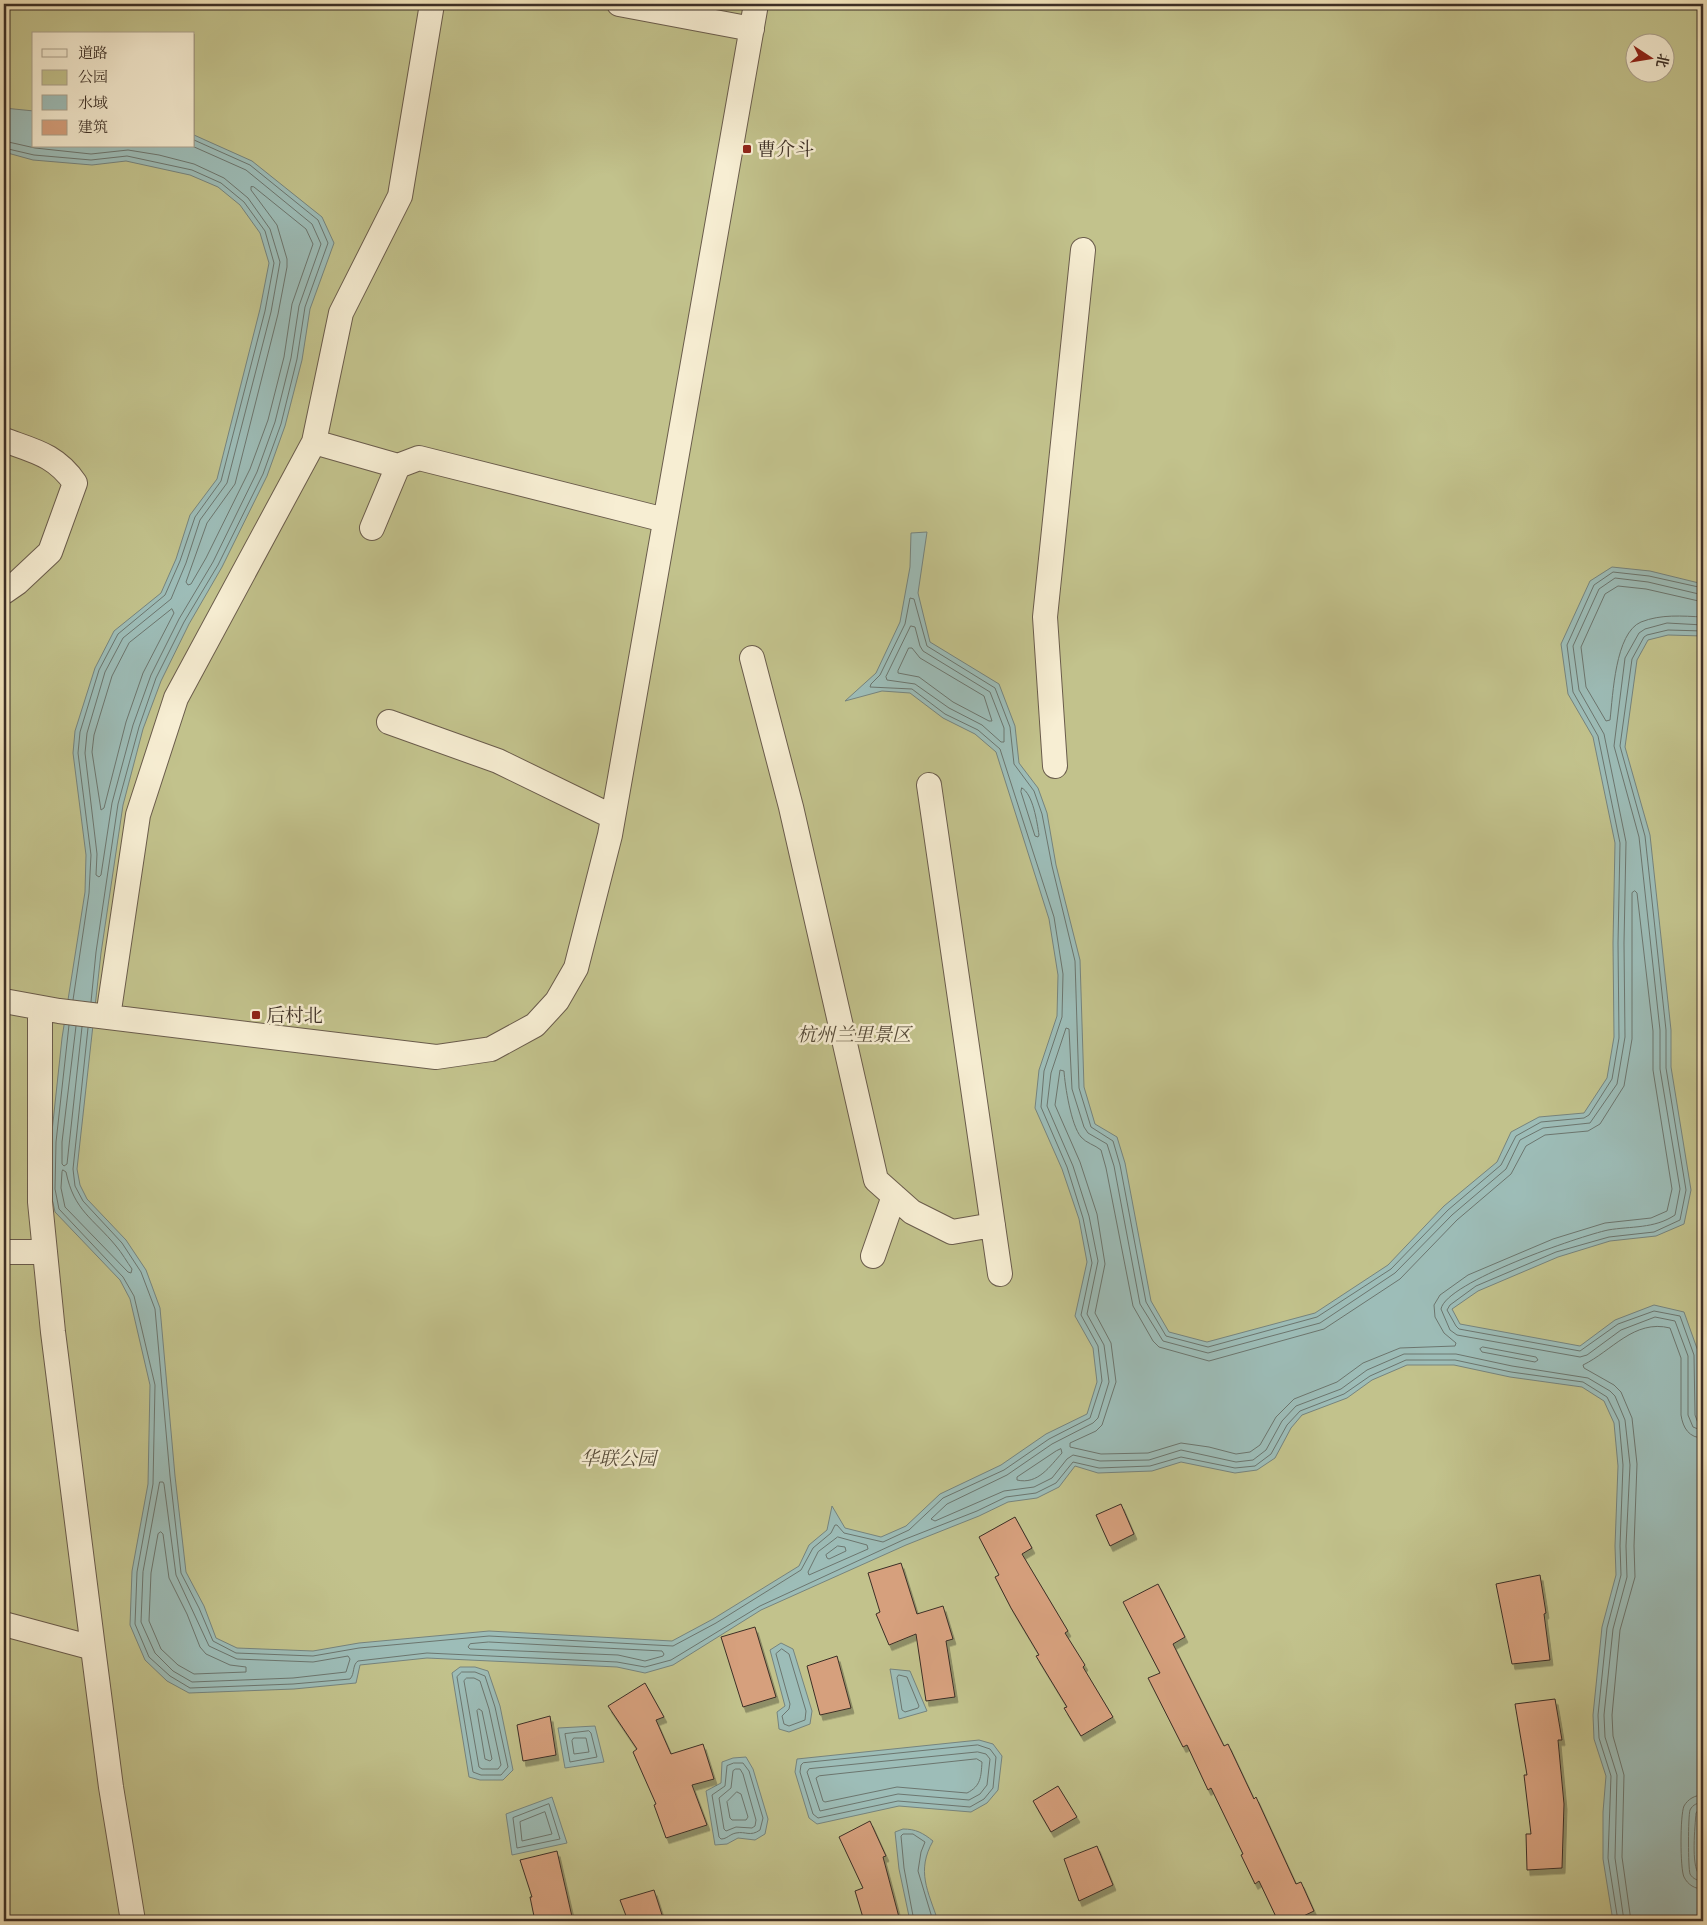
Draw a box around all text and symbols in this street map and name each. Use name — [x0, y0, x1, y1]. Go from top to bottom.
legend — [32, 32, 195, 148]
north arrow — [1624, 32, 1674, 82]
text: 道路 — [78, 44, 108, 63]
text: 北 — [1651, 52, 1672, 69]
text: 公园 — [78, 68, 108, 87]
text: 水域 — [78, 94, 108, 113]
text: 建筑 — [78, 118, 108, 137]
place label: 曹介斗 — [757, 138, 814, 162]
marker: 曹介斗 — [741, 143, 753, 155]
place label: 后村北 — [266, 1004, 323, 1028]
marker: 后村北 — [250, 1009, 262, 1021]
park label: 杭州兰里景区 — [797, 1023, 914, 1047]
park label: 华联公园 — [580, 1447, 659, 1471]

